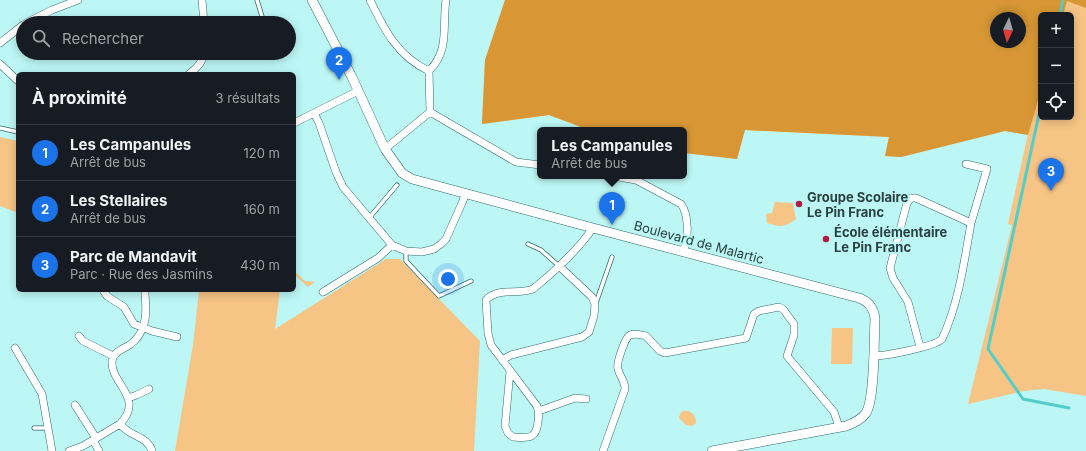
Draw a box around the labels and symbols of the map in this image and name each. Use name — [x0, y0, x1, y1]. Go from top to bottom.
north arrow — [990, 12, 1026, 48]
pin: 2 — [326, 47, 352, 80]
pin: 3 — [1038, 158, 1064, 191]
place label: Groupe Scolaire Le Pin Franc — [807, 189, 909, 220]
pin: 1 — [599, 192, 625, 225]
marker: Groupe Scolaire Le Pin Franc — [794, 199, 804, 209]
street label: Boulevard de Malartic — [632, 217, 766, 267]
place label: École élémentaire Le Pin Franc — [834, 224, 947, 255]
marker: École élémentaire Le Pin Franc — [821, 234, 831, 244]
your location — [438, 269, 458, 289]

